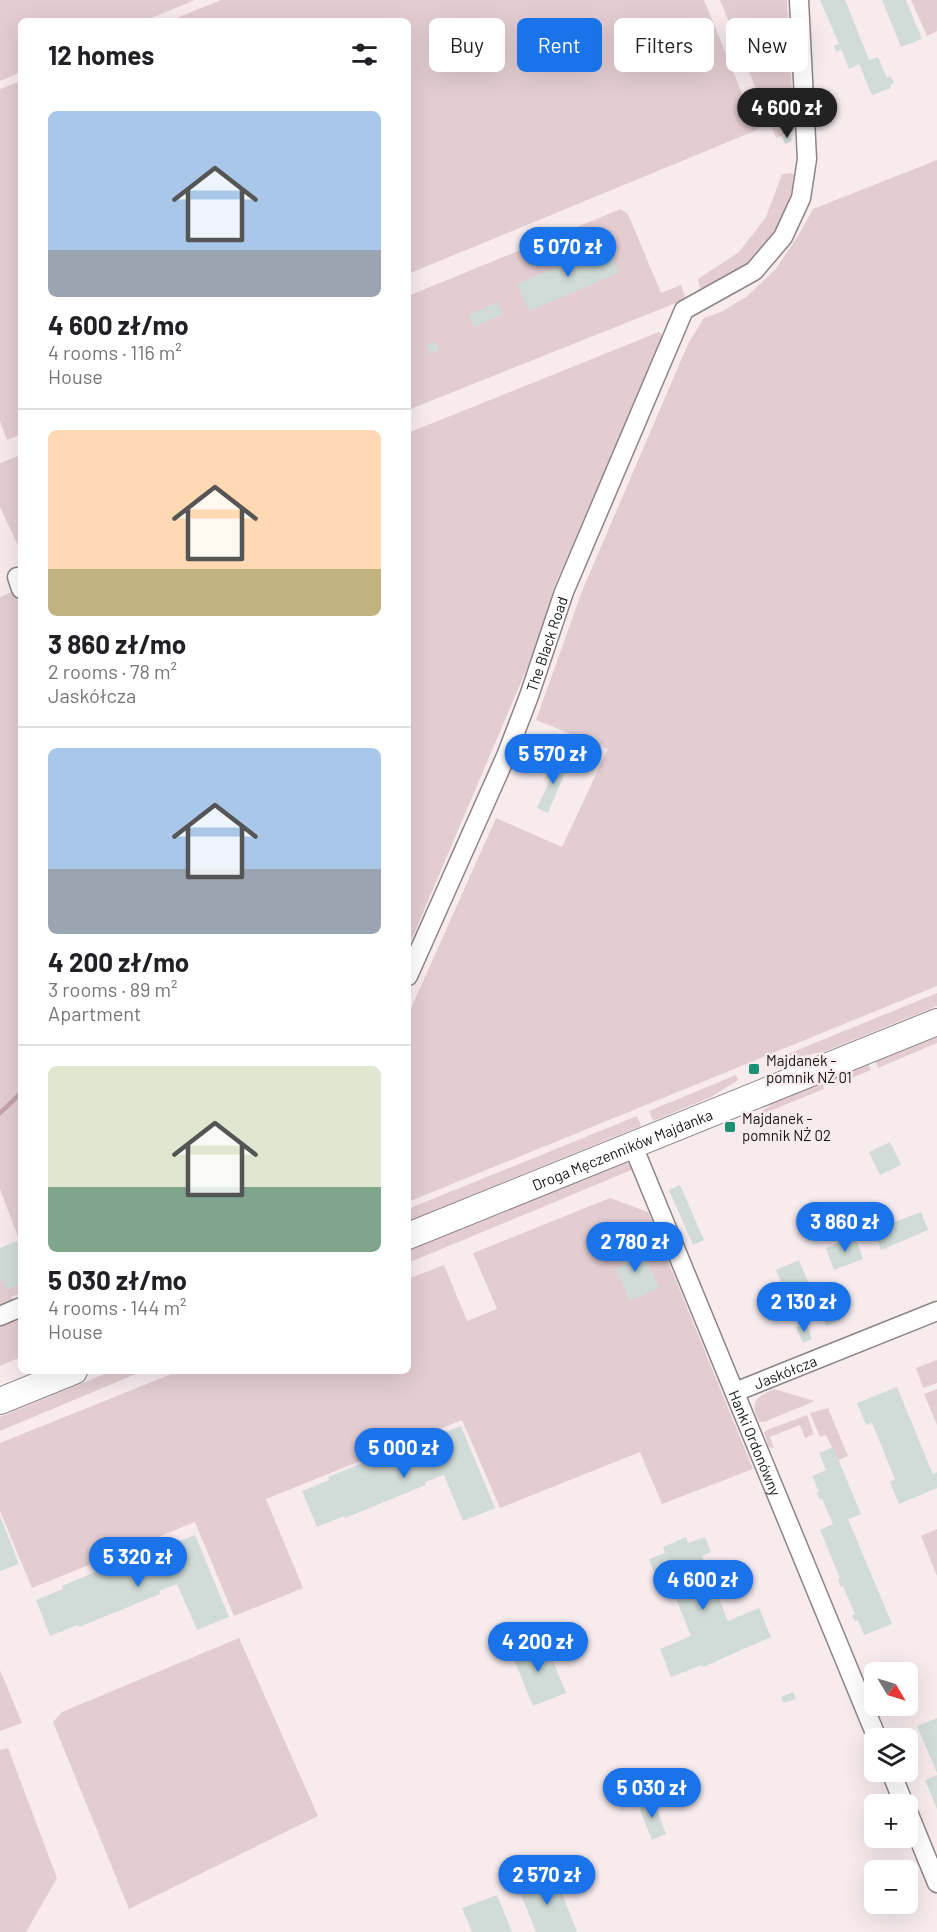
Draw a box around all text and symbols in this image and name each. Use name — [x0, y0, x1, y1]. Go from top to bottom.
chip: Buy — [429, 18, 505, 72]
chip: Rent — [517, 18, 602, 72]
chip: Filters — [614, 18, 714, 72]
chip: New — [726, 18, 808, 72]
icon: filters — [348, 38, 381, 71]
text: 12 homes — [48, 39, 154, 70]
pin: 4 600 zł — [725, 88, 849, 139]
text: 4 600 zł — [751, 95, 823, 119]
icon: home — [161, 150, 269, 258]
pin: 5 070 zł — [506, 227, 630, 278]
text: 5 070 zł — [533, 234, 603, 258]
text: 4 600 zł/mo — [48, 309, 189, 340]
text: 4 rooms · 116 m² — [48, 340, 182, 364]
text: House — [48, 364, 103, 388]
icon: home — [161, 469, 269, 577]
street label: The Black Road — [522, 594, 571, 694]
text: 3 860 zł/mo — [48, 628, 186, 659]
text: 2 rooms · 78 m² — [48, 659, 177, 683]
text: Jaskółcza — [48, 683, 136, 707]
pin: 5 570 zł — [491, 734, 615, 785]
text: 5 570 zł — [519, 741, 587, 765]
icon: home — [161, 787, 269, 895]
text: 4 200 zł/mo — [48, 946, 189, 977]
text: 3 rooms · 89 m² — [48, 977, 178, 1001]
text: Apartment — [48, 1001, 141, 1025]
place label: Majdanek - pomnik NŻ 01 — [766, 1051, 852, 1086]
marker: Majdanek - pomnik NŻ 01 — [747, 1062, 761, 1076]
icon: home — [161, 1105, 269, 1213]
street label: Droga Męczenników Majdanka — [529, 1105, 715, 1194]
place label: Majdanek - pomnik NŻ 02 — [742, 1109, 831, 1144]
marker: Majdanek - pomnik NŻ 02 — [723, 1120, 737, 1134]
pin: 3 860 zł — [783, 1202, 907, 1253]
text: 3 860 zł — [810, 1209, 880, 1233]
pin: 2 780 zł — [573, 1222, 697, 1273]
text: 2 780 zł — [600, 1229, 670, 1253]
text: 5 030 zł/mo — [48, 1264, 187, 1295]
pin: 2 130 zł — [742, 1282, 866, 1333]
text: 2 130 zł — [771, 1289, 837, 1313]
text: 4 rooms · 144 m² — [48, 1295, 186, 1319]
text: House — [48, 1319, 103, 1343]
street label: Jaskółcza — [751, 1351, 819, 1393]
street label: Hanki Ordonówny — [726, 1387, 785, 1498]
pin: 5 000 zł — [342, 1428, 466, 1479]
text: 5 000 zł — [369, 1435, 439, 1459]
pin: 5 320 zł — [76, 1537, 200, 1588]
text: 5 320 zł — [103, 1544, 173, 1568]
pin: 4 600 zł — [641, 1560, 765, 1611]
text: 4 600 zł — [667, 1567, 739, 1591]
pin: 4 200 zł — [476, 1622, 600, 1673]
text: 4 200 zł — [502, 1629, 574, 1653]
north arrow — [864, 1662, 918, 1716]
map controls — [864, 1662, 918, 1914]
button: layers — [864, 1728, 918, 1782]
pin: 5 030 zł — [590, 1768, 714, 1819]
text: 5 030 zł — [617, 1775, 687, 1799]
button: + — [864, 1794, 918, 1848]
pin: 2 570 zł — [485, 1855, 609, 1906]
button: − — [864, 1860, 918, 1914]
text: 2 570 zł — [512, 1862, 582, 1886]

